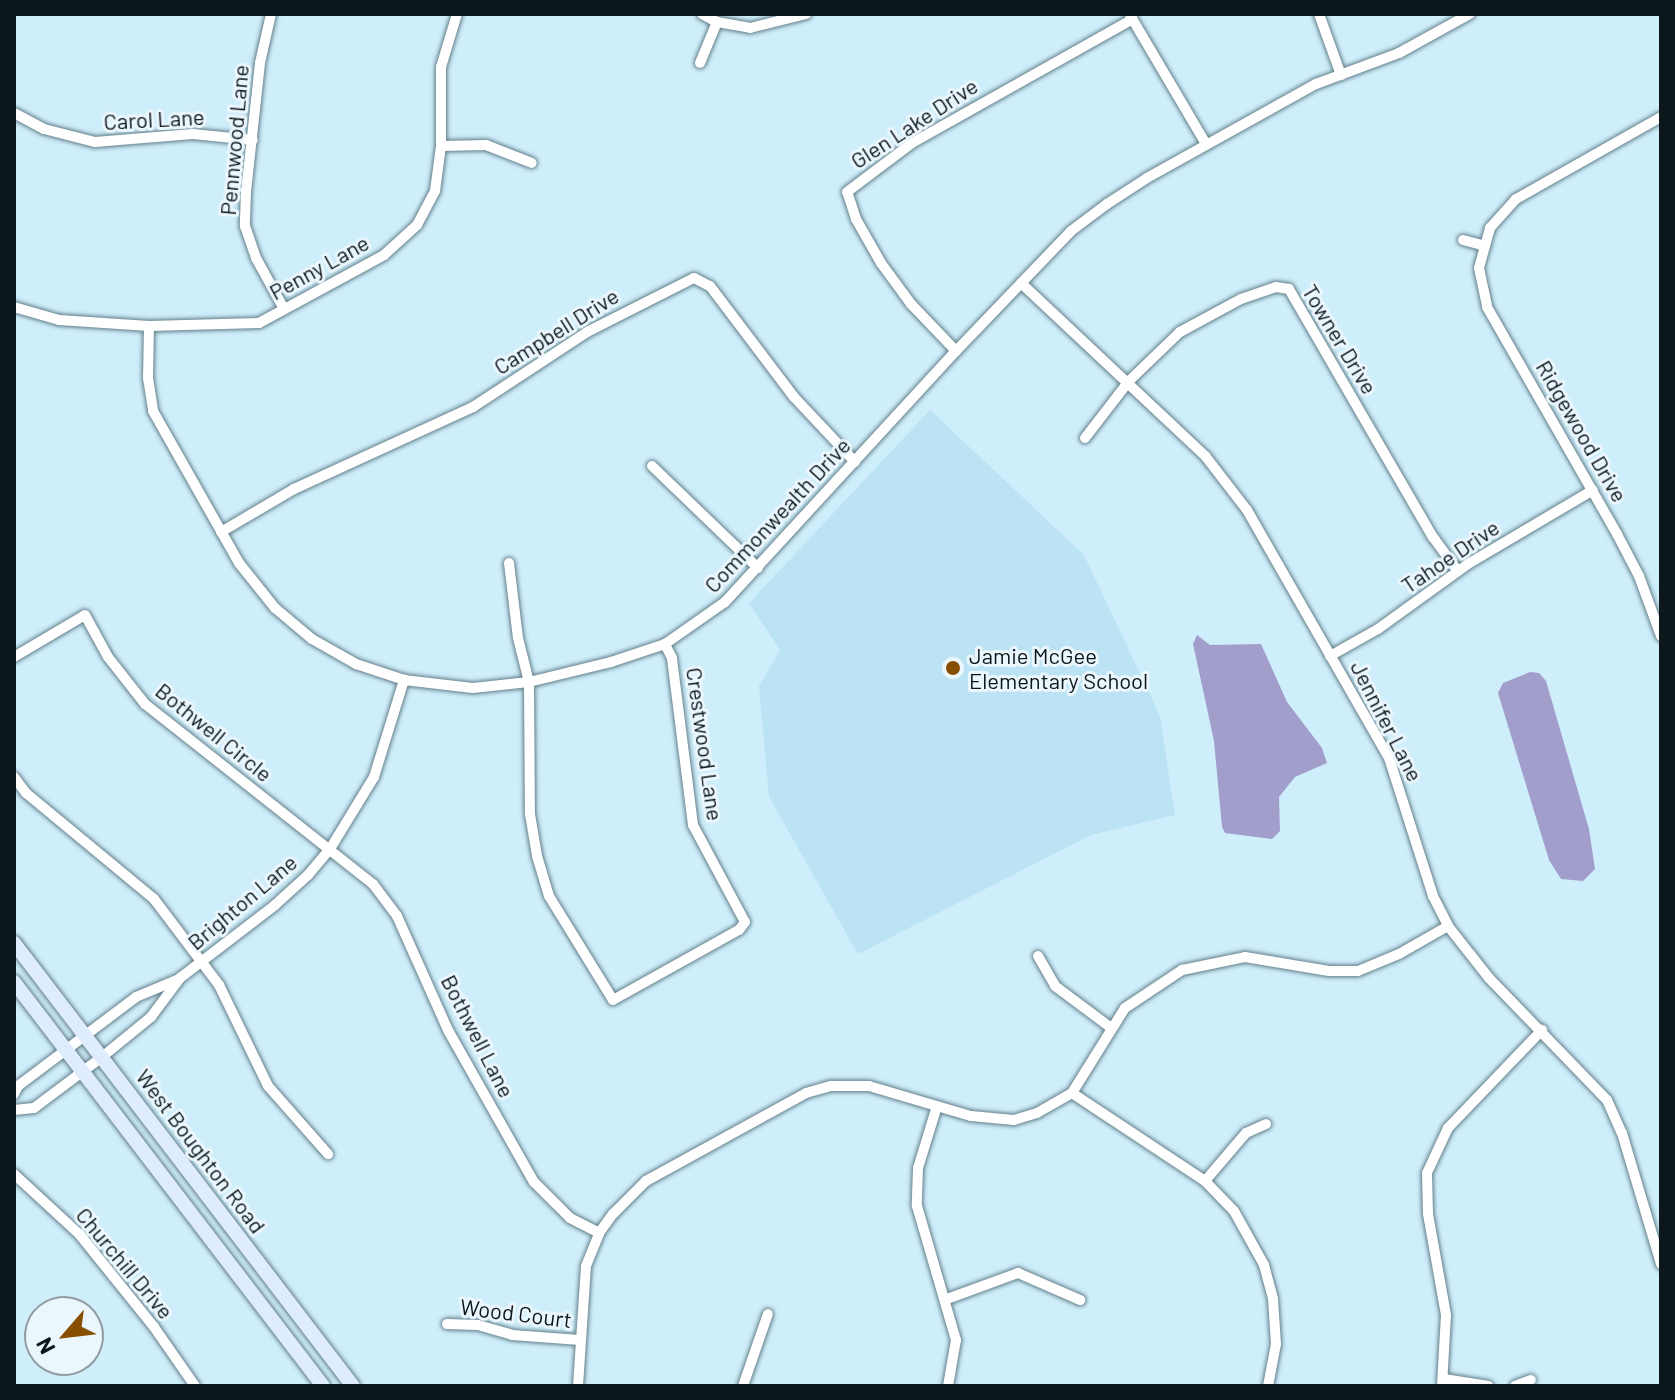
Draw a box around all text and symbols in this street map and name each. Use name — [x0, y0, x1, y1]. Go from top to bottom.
street label: Pennwood Lane — [214, 64, 254, 216]
street label: Glen Lake Drive — [846, 72, 982, 174]
street label: Carol Lane — [103, 103, 205, 135]
street label: Penny Lane — [265, 229, 373, 305]
street label: Towner Drive — [1297, 279, 1383, 399]
street label: Campbell Drive — [489, 282, 623, 380]
street label: Ridgewood Drive — [1531, 355, 1633, 507]
street label: Commonwealth Drive — [699, 432, 855, 598]
street label: Tahoe Drive — [1396, 514, 1504, 598]
place label: Jamie McGee Elementary School — [969, 642, 1148, 694]
street label: Jennifer Lane — [1345, 656, 1429, 786]
marker: Jamie McGee Elementary School — [944, 659, 962, 677]
street label: Crestwood Lane — [681, 666, 729, 822]
street label: Bothwell Circle — [150, 677, 278, 787]
street label: Brighton Lane — [182, 849, 302, 955]
street label: Bothwell Lane — [436, 970, 520, 1102]
street label: West Boughton Road — [131, 1064, 271, 1238]
street label: Churchill Drive — [71, 1202, 179, 1324]
street label: Wood Court — [459, 1293, 573, 1333]
north arrow — [24, 1296, 104, 1376]
text: N — [30, 1334, 59, 1359]

